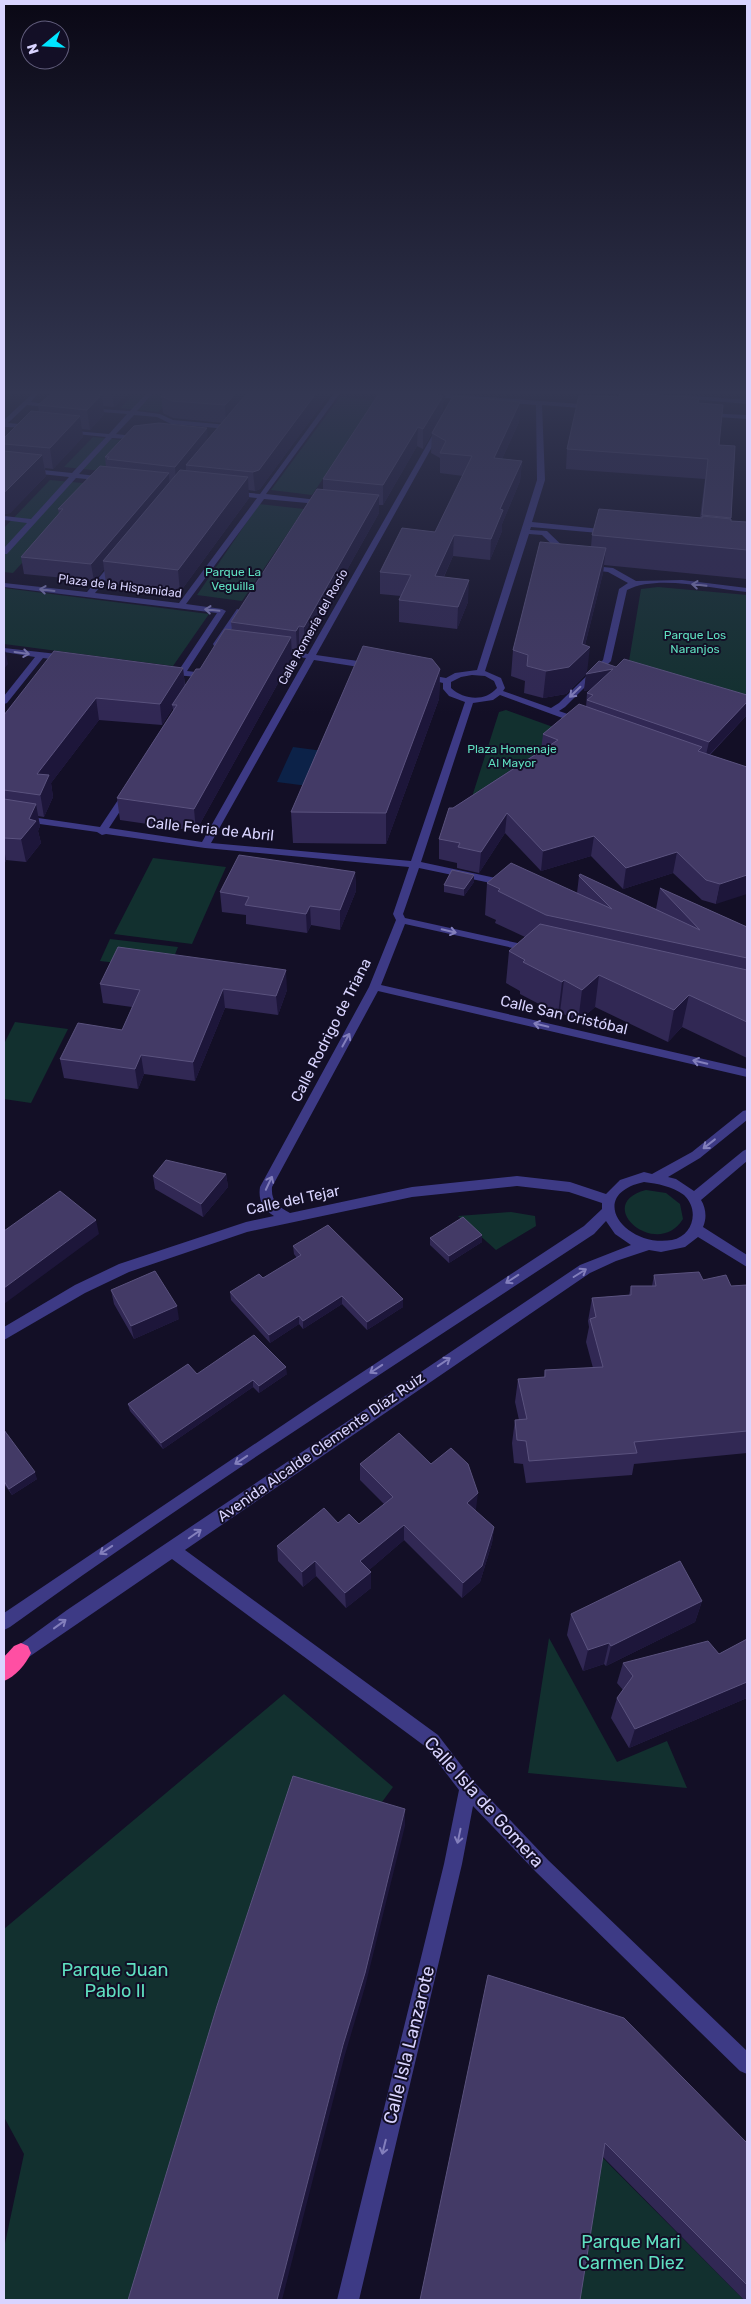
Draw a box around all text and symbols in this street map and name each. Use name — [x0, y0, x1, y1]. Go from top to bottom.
north arrow — [20, 20, 70, 70]
text: N — [23, 41, 43, 56]
park label: Parque La Veguilla — [205, 565, 261, 593]
street label: Calle Romería del Rocío — [275, 567, 351, 687]
street label: Plaza de la Hispanidad — [57, 571, 183, 601]
one-way arrow — [691, 580, 707, 590]
one-way arrow — [39, 585, 55, 595]
one-way arrow — [204, 605, 220, 615]
park label: Parque Los Naranjos — [664, 628, 726, 656]
one-way arrow — [14, 648, 30, 658]
one-way arrow — [568, 686, 581, 698]
park label: Plaza Homenaje Al Mayor — [467, 742, 557, 770]
street label: Calle Feria de Abril — [145, 813, 275, 845]
one-way arrow — [441, 927, 457, 936]
street label: Calle Rodrigo de Triana — [287, 955, 375, 1105]
street label: Calle San Cristóbal — [498, 992, 630, 1038]
one-way arrow — [534, 1020, 550, 1029]
one-way arrow — [342, 1033, 351, 1048]
one-way arrow — [692, 1057, 708, 1066]
one-way arrow — [703, 1139, 716, 1150]
one-way arrow — [264, 1175, 274, 1190]
street label: Calle del Tejar — [244, 1181, 342, 1219]
one-way arrow — [572, 1267, 586, 1277]
one-way arrow — [505, 1275, 519, 1285]
one-way arrow — [437, 1357, 451, 1368]
one-way arrow — [370, 1364, 384, 1374]
street label: Avenida Alcalde Clemente Díaz Ruiz — [214, 1368, 428, 1526]
one-way arrow — [235, 1455, 249, 1465]
one-way arrow — [188, 1529, 202, 1539]
one-way arrow — [100, 1546, 114, 1556]
one-way arrow — [53, 1619, 67, 1629]
street label: Calle Isla de Gomera — [419, 1732, 549, 1872]
one-way arrow — [453, 1828, 463, 1844]
park label: Parque Juan Pablo II — [61, 1959, 169, 2002]
street label: Calle Isla Lanzarote — [379, 1964, 439, 2126]
one-way arrow — [379, 2139, 388, 2155]
park label: Parque Mari Carmen Diez — [578, 2231, 684, 2274]

